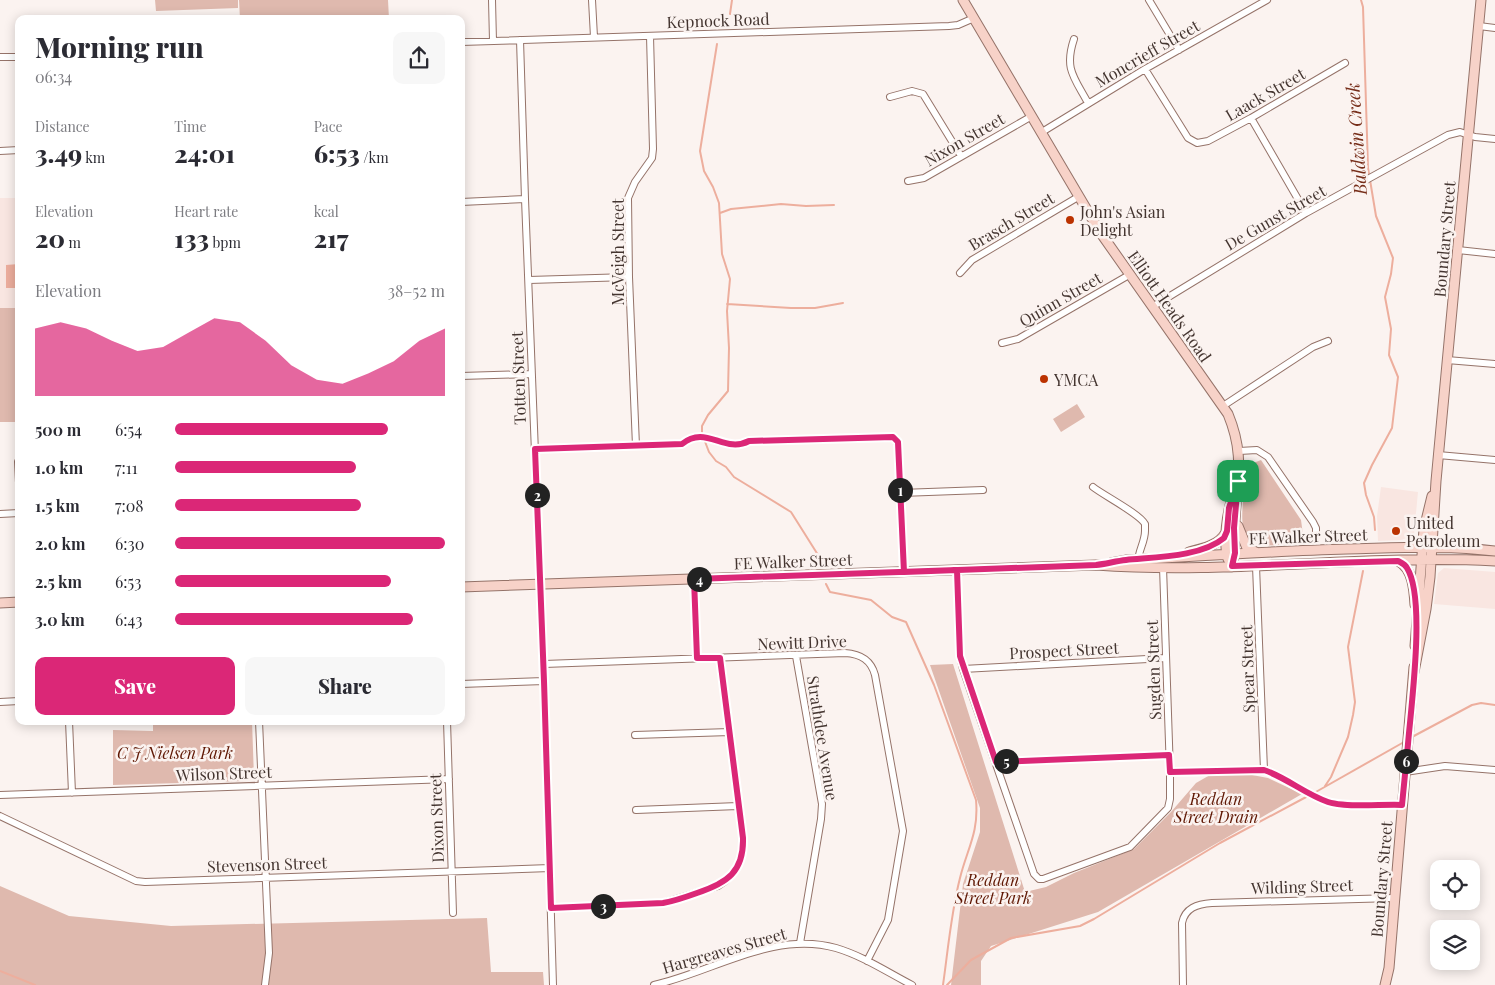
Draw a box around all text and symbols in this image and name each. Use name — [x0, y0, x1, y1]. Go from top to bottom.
street label: Kepnock Road — [666, 8, 770, 32]
street label: Moncrieff Street — [1091, 14, 1203, 91]
text: Morning run — [35, 28, 204, 65]
button: share — [393, 32, 445, 84]
street label: Laack Street — [1221, 63, 1309, 125]
text: 06:34 — [35, 66, 72, 87]
water label: Baldwin Creek — [1340, 82, 1372, 197]
street label: Nixon Street — [920, 107, 1008, 170]
text: Distance — [35, 117, 90, 136]
text: Time — [174, 117, 207, 136]
text: Pace — [314, 117, 343, 136]
text: 3.49 — [35, 136, 82, 169]
text: 24:01 — [174, 136, 235, 169]
text: 6:53 — [314, 136, 360, 169]
text: km — [82, 148, 105, 167]
text: /km — [360, 148, 389, 167]
street label: De Gunst Street — [1221, 179, 1330, 254]
street label: Boundary Street — [1428, 180, 1460, 298]
street label: Brasch Street — [964, 187, 1058, 255]
street label: McVeigh Street — [607, 198, 628, 306]
place label: John's Asian Delight — [1079, 201, 1166, 240]
text: Elevation — [35, 202, 93, 221]
text: Heart rate — [174, 202, 238, 221]
text: kcal — [314, 202, 339, 221]
marker: John's Asian Delight — [1064, 214, 1076, 226]
text: 20 — [35, 221, 65, 254]
text: 133 — [174, 221, 209, 254]
text: 217 — [314, 221, 349, 254]
text: m — [65, 233, 81, 252]
text: bpm — [209, 233, 241, 252]
street label: Elliott Heads Road — [1124, 246, 1216, 366]
street label: Quinn Street — [1015, 267, 1105, 331]
text: Elevation — [35, 280, 102, 301]
text: 38–52 m — [388, 280, 445, 301]
street label: Totten Street — [506, 331, 530, 425]
place label: YMCA — [1053, 369, 1099, 390]
marker: YMCA — [1038, 373, 1050, 385]
text: 500 m — [35, 419, 81, 440]
text: 6:54 — [115, 419, 142, 440]
text: 1.0 km — [35, 457, 83, 478]
text: 7:11 — [115, 457, 138, 478]
pin — [1217, 460, 1259, 502]
icon: arrive — [1224, 467, 1252, 495]
pin: 1 — [888, 478, 912, 502]
text: 1 — [898, 481, 903, 500]
pin: 2 — [524, 482, 550, 508]
text: 2 — [534, 486, 541, 505]
text: 1.5 km — [35, 495, 80, 516]
text: 7:08 — [115, 495, 144, 516]
place label: United Petroleum — [1406, 512, 1480, 551]
street label: FE Walker Street — [1248, 523, 1368, 549]
marker: United Petroleum — [1390, 525, 1402, 537]
text: 2.0 km — [35, 533, 85, 554]
text: 6:30 — [115, 533, 144, 554]
street label: FE Walker Street — [733, 548, 853, 574]
pin: 4 — [686, 566, 712, 592]
text: 4 — [696, 570, 703, 589]
text: 2.5 km — [35, 571, 82, 592]
text: 6:53 — [115, 571, 141, 592]
text: 3.0 km — [35, 609, 85, 630]
text: 6:43 — [115, 609, 142, 630]
street label: Sugden Street — [1141, 619, 1165, 720]
street label: Spear Street — [1235, 624, 1259, 713]
street label: Newitt Drive — [757, 630, 847, 654]
street label: Prospect Street — [1009, 637, 1120, 663]
button: Save — [35, 657, 235, 715]
button: Share — [245, 657, 445, 715]
street label: Strathdee Avenue — [803, 674, 843, 802]
park label: C J Nielsen Park — [117, 742, 233, 763]
pin: 5 — [994, 748, 1018, 774]
pin: 6 — [1394, 748, 1418, 774]
text: 5 — [1003, 752, 1010, 771]
text: 6 — [1403, 752, 1410, 771]
street label: Wilson Street — [175, 761, 273, 785]
street label: Dixon Street — [424, 773, 448, 863]
park label: Reddan Street Drain — [1173, 788, 1258, 827]
street label: Boundary Street — [1365, 820, 1397, 938]
street label: Stevenson Street — [207, 851, 328, 877]
map controls — [1430, 860, 1480, 970]
button: locate — [1430, 860, 1480, 910]
park label: Reddan Street Park — [954, 869, 1031, 908]
street label: Wilding Street — [1250, 874, 1354, 898]
pin: 3 — [590, 894, 616, 918]
text: 3 — [600, 897, 607, 916]
button: layers — [1430, 920, 1480, 970]
street label: Hargreaves Street — [659, 922, 789, 978]

